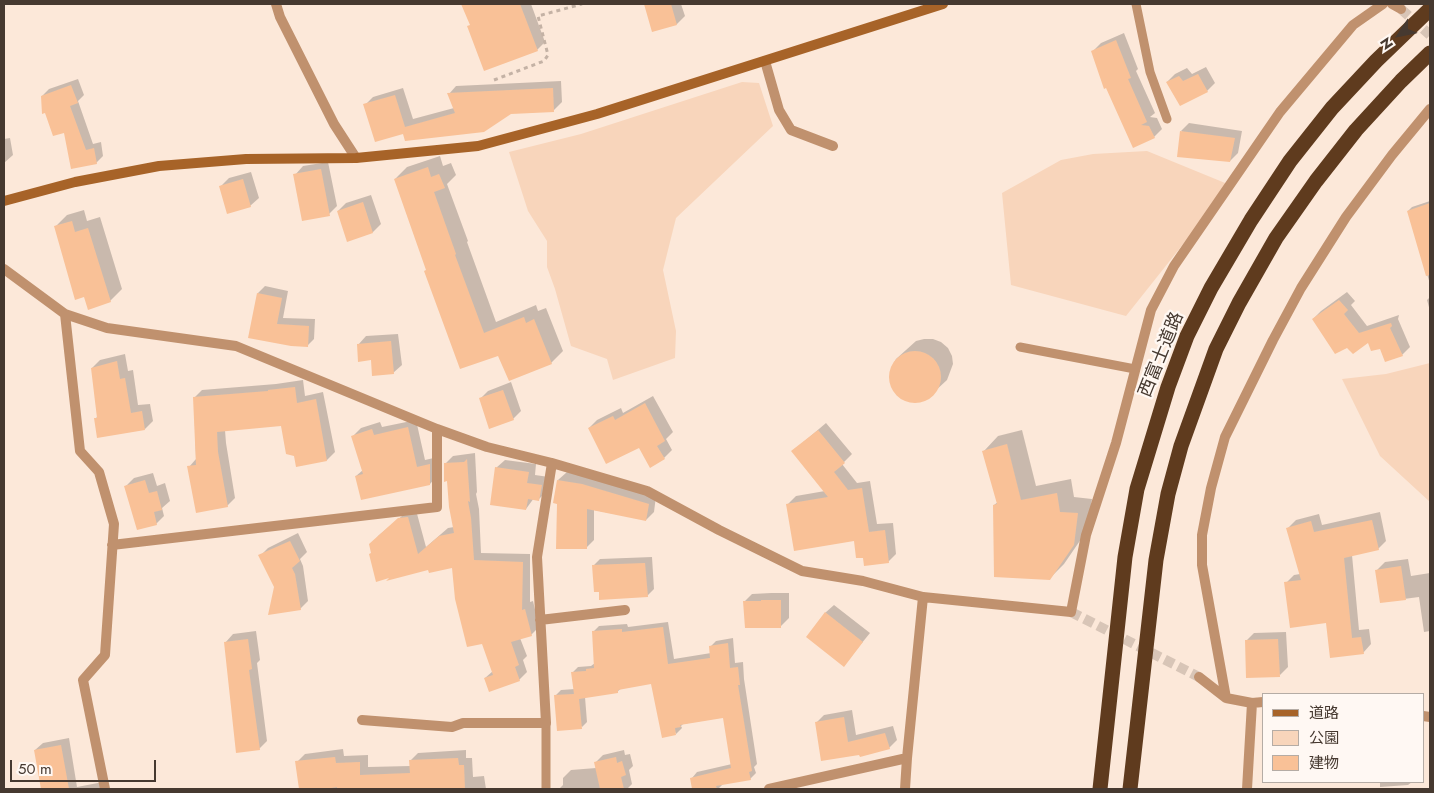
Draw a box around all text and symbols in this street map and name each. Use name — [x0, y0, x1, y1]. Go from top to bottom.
north arrow — [1374, 10, 1424, 60]
text: N — [1375, 33, 1398, 54]
street label: 西富士道路 — [1135, 309, 1189, 401]
legend — [1262, 693, 1424, 783]
text: 道路 — [1309, 702, 1339, 724]
text: 公園 — [1309, 727, 1339, 749]
scale bar — [12, 750, 159, 782]
text: 建物 — [1309, 752, 1339, 774]
text: 50 m — [18, 758, 52, 780]

